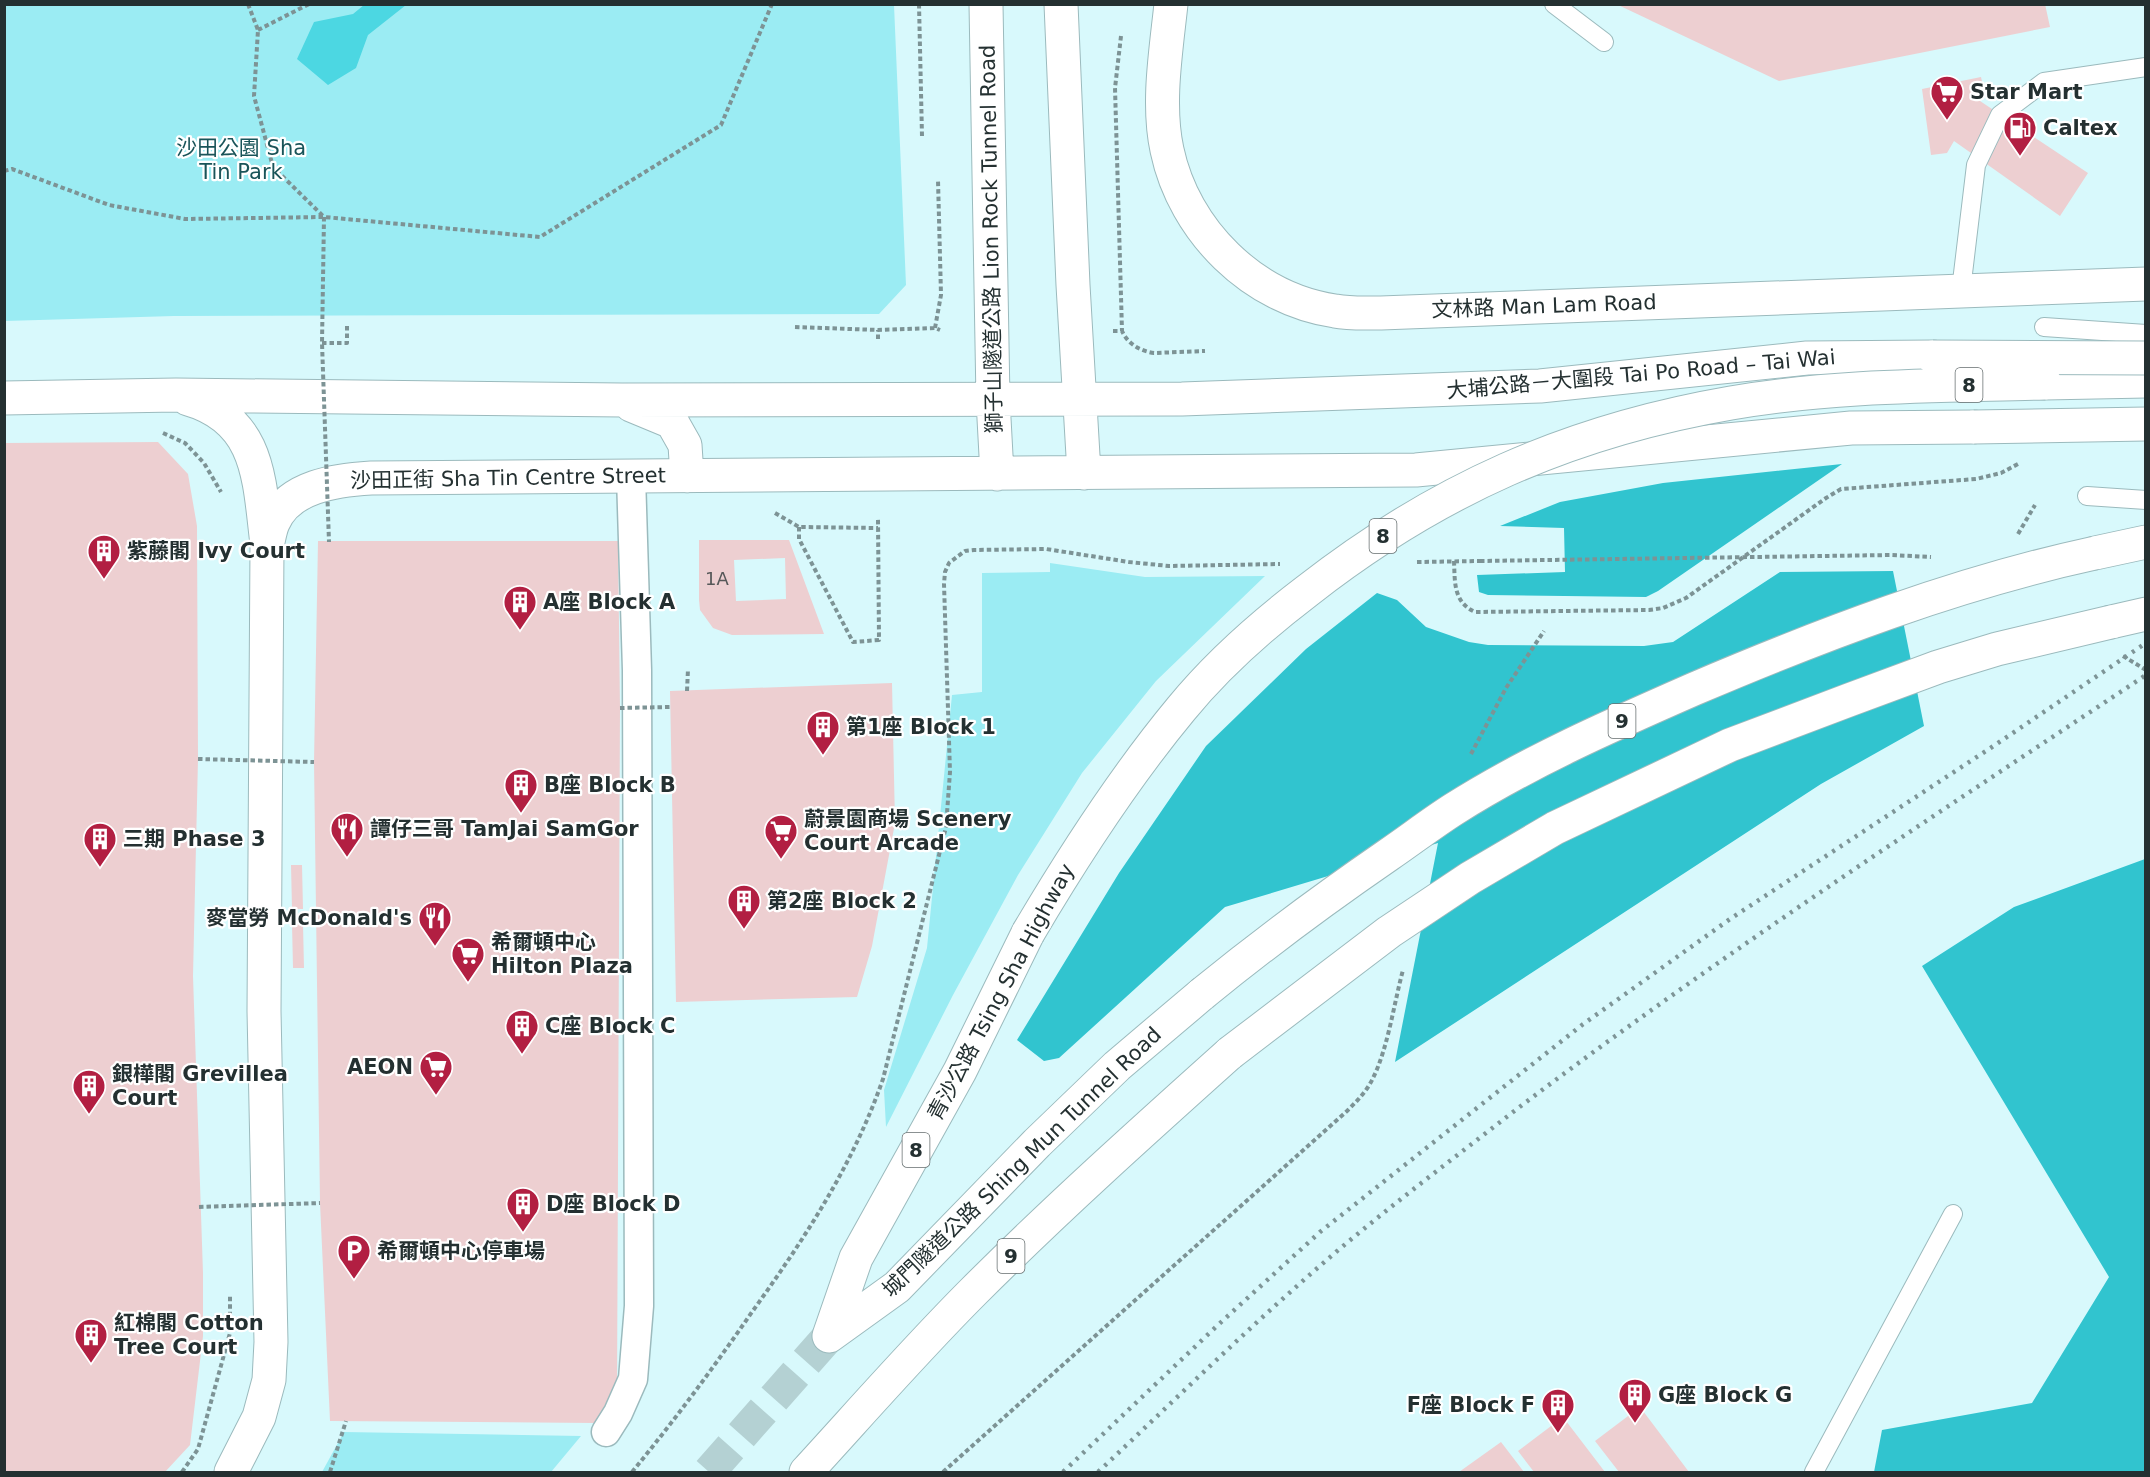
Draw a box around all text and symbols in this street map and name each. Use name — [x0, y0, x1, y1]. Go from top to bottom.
street label: 獅子山隧道公路 Lion Rock Tunnel Road — [976, 45, 1006, 433]
supermarket icon: Star Mart — [1929, 74, 1965, 121]
place label: Star Mart — [1970, 80, 2082, 104]
fuel station icon: Caltex — [2002, 110, 2038, 157]
place label: Caltex — [2043, 116, 2118, 140]
park label: 沙田公園 Sha Tin Park — [176, 136, 306, 184]
street label: 文林路 Man Lam Road — [1431, 290, 1657, 322]
street label: 大埔公路－大圍段 Tai Po Road – Tai Wai — [1446, 345, 1836, 403]
road number: 8 — [1956, 368, 1982, 402]
street label: 沙田正街 Sha Tin Centre Street — [350, 463, 666, 493]
road number: 8 — [1370, 519, 1396, 553]
building icon: 紫藤閣 Ivy Court — [86, 533, 122, 580]
place label: 紫藤閣 Ivy Court — [127, 539, 305, 563]
house number: 1A — [705, 568, 730, 589]
building icon: A座 Block A — [502, 584, 538, 631]
place label: A座 Block A — [543, 590, 676, 614]
road number: 9 — [1608, 704, 1636, 738]
building icon: 第1座 Block 1 — [805, 709, 841, 756]
place label: 第1座 Block 1 — [846, 715, 996, 739]
building icon: B座 Block B — [503, 767, 539, 814]
place label: B座 Block B — [544, 773, 676, 797]
place label: 蔚景園商場 Scenery Court Arcade — [804, 807, 1012, 855]
restaurant icon: 譚仔三哥 TamJai SamGor — [329, 811, 365, 858]
supermarket icon: 蔚景園商場 Scenery Court Arcade — [763, 813, 799, 860]
place label: 譚仔三哥 TamJai SamGor — [370, 817, 639, 841]
building icon: 三期 Phase 3 — [82, 821, 118, 868]
place label: 三期 Phase 3 — [123, 827, 266, 851]
street label: 青沙公路 Tsing Sha Highway — [923, 860, 1079, 1124]
building icon: 第2座 Block 2 — [726, 883, 762, 930]
place label: 第2座 Block 2 — [767, 889, 917, 913]
restaurant icon: 麥當勞 McDonald's — [417, 900, 453, 947]
place label: 麥當勞 McDonald's — [206, 906, 412, 930]
place label: 希爾頓中心 Hilton Plaza — [491, 930, 633, 978]
supermarket icon: 希爾頓中心 Hilton Plaza — [450, 936, 486, 983]
building icon: C座 Block C — [504, 1008, 540, 1055]
place label: C座 Block C — [545, 1014, 676, 1038]
street label: 城門隧道公路 Shing Mun Tunnel Road — [878, 1022, 1166, 1302]
supermarket icon: AEON — [418, 1049, 454, 1096]
place label: AEON — [347, 1055, 413, 1079]
place label: 銀樺閣 Grevillea Court — [112, 1062, 288, 1110]
building icon: 銀樺閣 Grevillea Court — [71, 1068, 107, 1115]
road number: 8 — [902, 1133, 930, 1167]
building icon: D座 Block D — [505, 1186, 541, 1233]
place label: D座 Block D — [546, 1192, 681, 1216]
parking icon: 希爾頓中心停車場 — [336, 1233, 372, 1280]
place label: 希爾頓中心停車場 — [377, 1239, 545, 1263]
road number: 9 — [998, 1239, 1024, 1273]
place label: 紅棉閣 Cotton Tree Court — [114, 1311, 264, 1359]
building icon: 紅棉閣 Cotton Tree Court — [73, 1317, 109, 1364]
building icon: G座 Block G — [1617, 1377, 1653, 1424]
place label: G座 Block G — [1658, 1383, 1792, 1407]
building icon: F座 Block F — [1540, 1387, 1576, 1434]
place label: F座 Block F — [1407, 1393, 1535, 1417]

